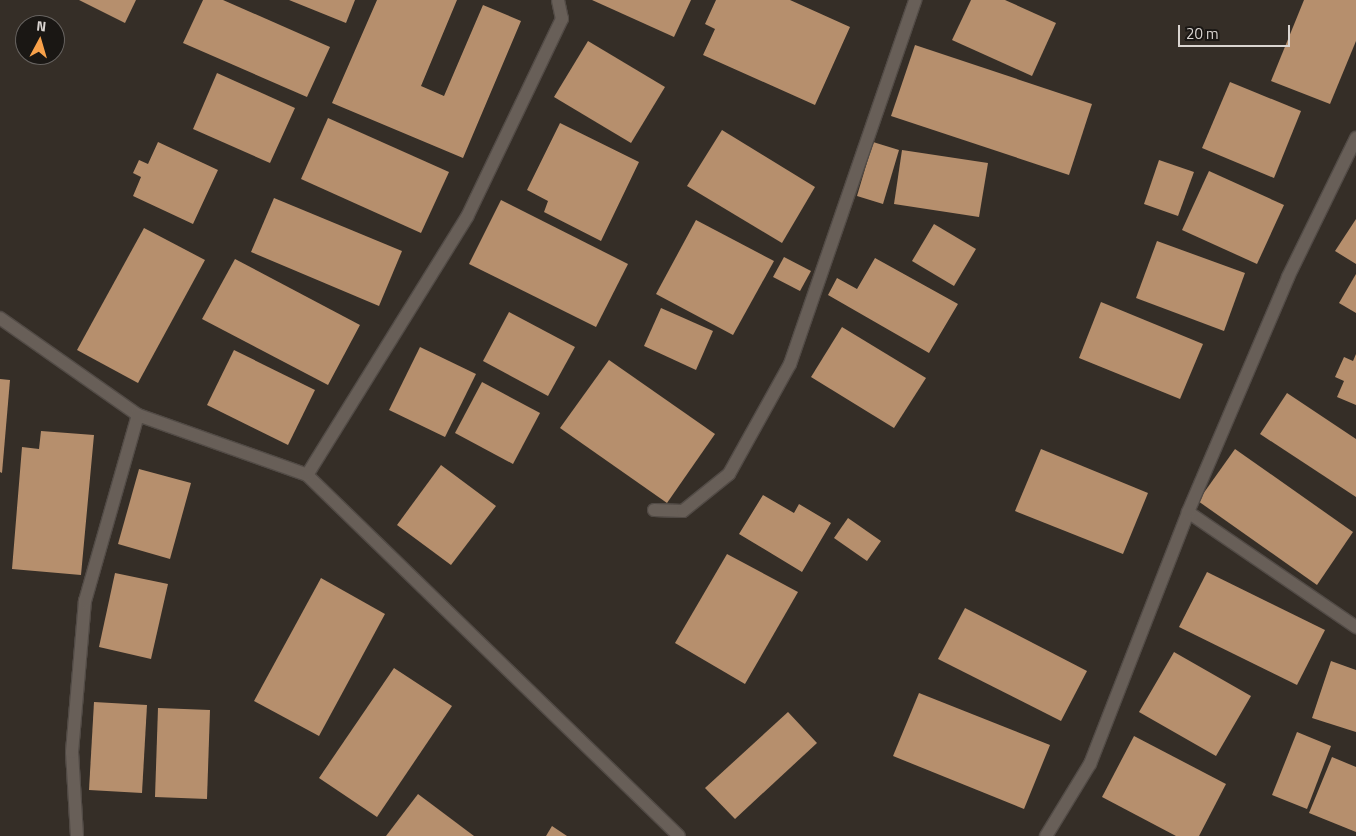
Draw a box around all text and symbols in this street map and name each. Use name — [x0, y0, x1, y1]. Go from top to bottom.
north arrow — [15, 15, 65, 65]
text: N — [36, 15, 47, 37]
scale bar — [1181, 15, 1294, 47]
text: 20 m — [1186, 22, 1219, 45]

